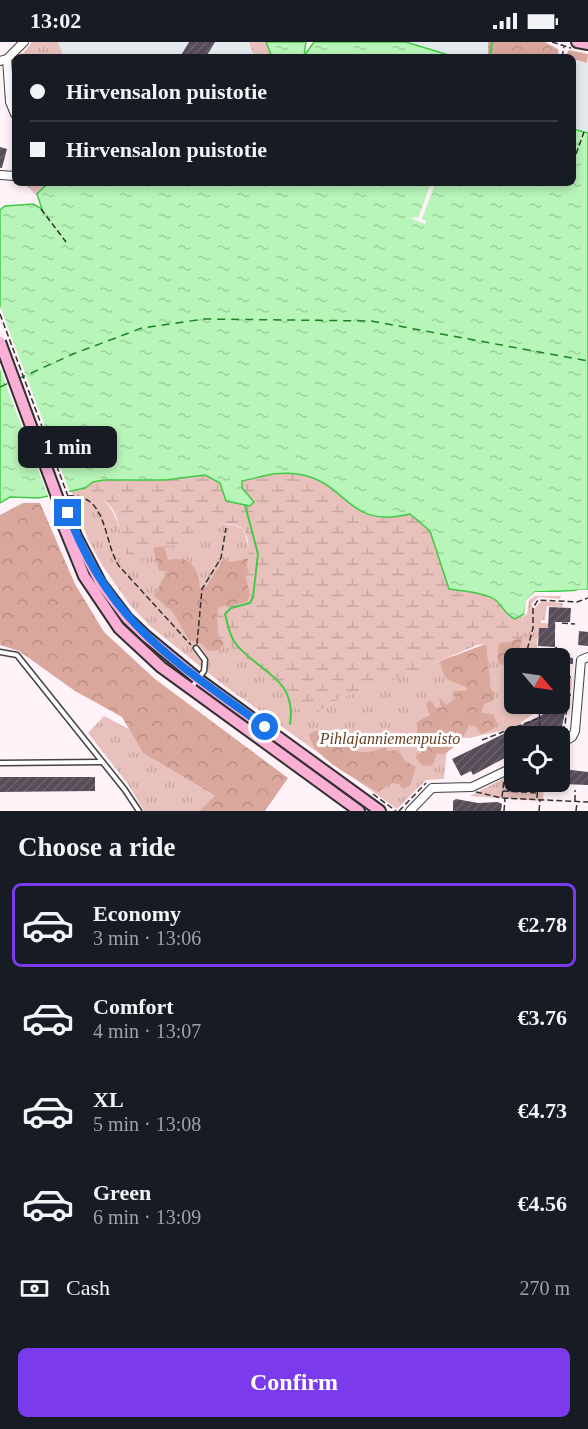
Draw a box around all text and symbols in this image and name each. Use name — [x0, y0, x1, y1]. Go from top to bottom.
text: 13:02 — [30, 8, 81, 33]
text: Hirvensalon puistotie — [66, 79, 267, 104]
text: Hirvensalon puistotie — [66, 137, 267, 162]
callout: 1 min — [19, 426, 118, 468]
text: 1 min — [43, 436, 92, 458]
route end — [54, 499, 81, 526]
north arrow — [504, 648, 570, 714]
map controls — [504, 648, 570, 792]
route start — [251, 713, 278, 740]
button: locate — [504, 726, 570, 792]
park label: Pihlajanniemenpuisto — [319, 730, 460, 748]
text: Choose a ride — [18, 832, 176, 862]
icon: car — [21, 898, 75, 952]
text: Economy — [93, 901, 181, 926]
text: €2.78 — [518, 912, 567, 937]
text: 3 min · 13:06 — [93, 927, 201, 949]
icon: car — [21, 991, 75, 1045]
text: Comfort — [93, 994, 174, 1019]
text: €3.76 — [518, 1005, 567, 1030]
text: 4 min · 13:07 — [93, 1020, 201, 1042]
icon: car — [21, 1084, 75, 1138]
text: XL — [93, 1087, 124, 1112]
text: €4.73 — [518, 1098, 567, 1123]
text: 5 min · 13:08 — [93, 1113, 201, 1135]
icon: car — [21, 1177, 75, 1231]
text: Green — [93, 1180, 151, 1205]
text: €4.56 — [518, 1191, 567, 1216]
text: 6 min · 13:09 — [93, 1206, 201, 1228]
icon: cash — [18, 1272, 51, 1305]
text: Cash — [66, 1275, 110, 1300]
text: 270 m — [519, 1277, 570, 1299]
button: Confirm — [18, 1348, 570, 1417]

